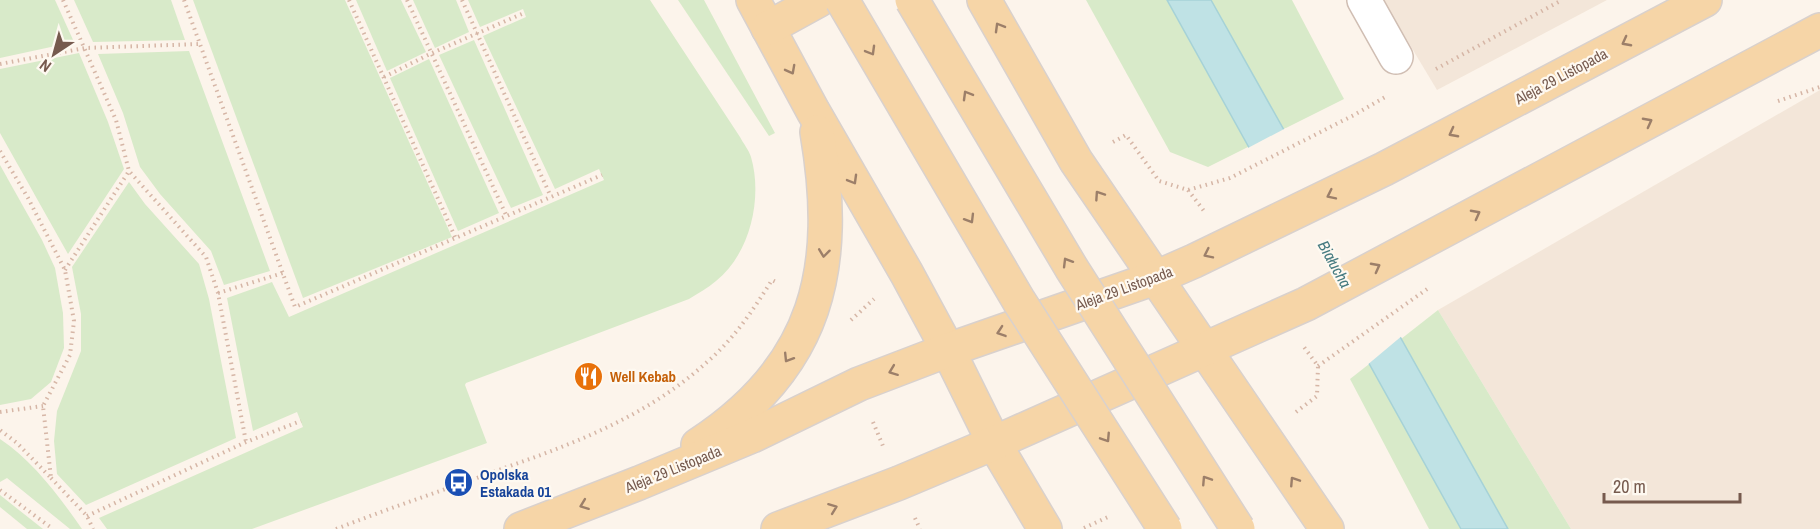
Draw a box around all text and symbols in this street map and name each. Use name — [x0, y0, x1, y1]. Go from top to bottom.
one-way arrow — [995, 22, 1006, 33]
north arrow — [24, 24, 84, 84]
one-way arrow — [1621, 35, 1632, 46]
street label: Aleja 29 Listopada — [1510, 43, 1611, 110]
one-way arrow — [864, 45, 875, 55]
text: N — [35, 54, 55, 78]
one-way arrow — [784, 64, 795, 74]
one-way arrow — [963, 91, 974, 101]
one-way arrow — [1642, 118, 1652, 129]
one-way arrow — [1449, 126, 1459, 137]
one-way arrow — [846, 174, 857, 184]
one-way arrow — [1326, 187, 1337, 199]
one-way arrow — [1095, 190, 1106, 201]
one-way arrow — [1470, 210, 1480, 221]
one-way arrow — [962, 213, 974, 223]
water label: Białucha — [1313, 236, 1357, 292]
one-way arrow — [1204, 247, 1215, 258]
one-way arrow — [819, 248, 831, 257]
one-way arrow — [1063, 258, 1075, 268]
street label: Aleja 29 Listopada — [1072, 261, 1176, 316]
one-way arrow — [1370, 263, 1381, 274]
one-way arrow — [996, 324, 1007, 337]
one-way arrow — [784, 352, 796, 362]
restaurant icon: Well Kebab — [573, 360, 605, 392]
one-way arrow — [889, 364, 900, 376]
place label: Well Kebab — [610, 366, 676, 387]
one-way arrow — [1099, 432, 1111, 442]
street label: Aleja 29 Listopada — [621, 440, 724, 498]
place label: Opolska Estakada 01 — [480, 464, 551, 502]
scale bar — [1604, 466, 1740, 504]
bus stop icon: Opolska Estakada 01 — [443, 467, 475, 499]
text: 20 m — [1613, 474, 1646, 499]
one-way arrow — [1201, 476, 1213, 486]
one-way arrow — [1290, 476, 1301, 487]
one-way arrow — [580, 497, 590, 510]
one-way arrow — [827, 503, 838, 515]

